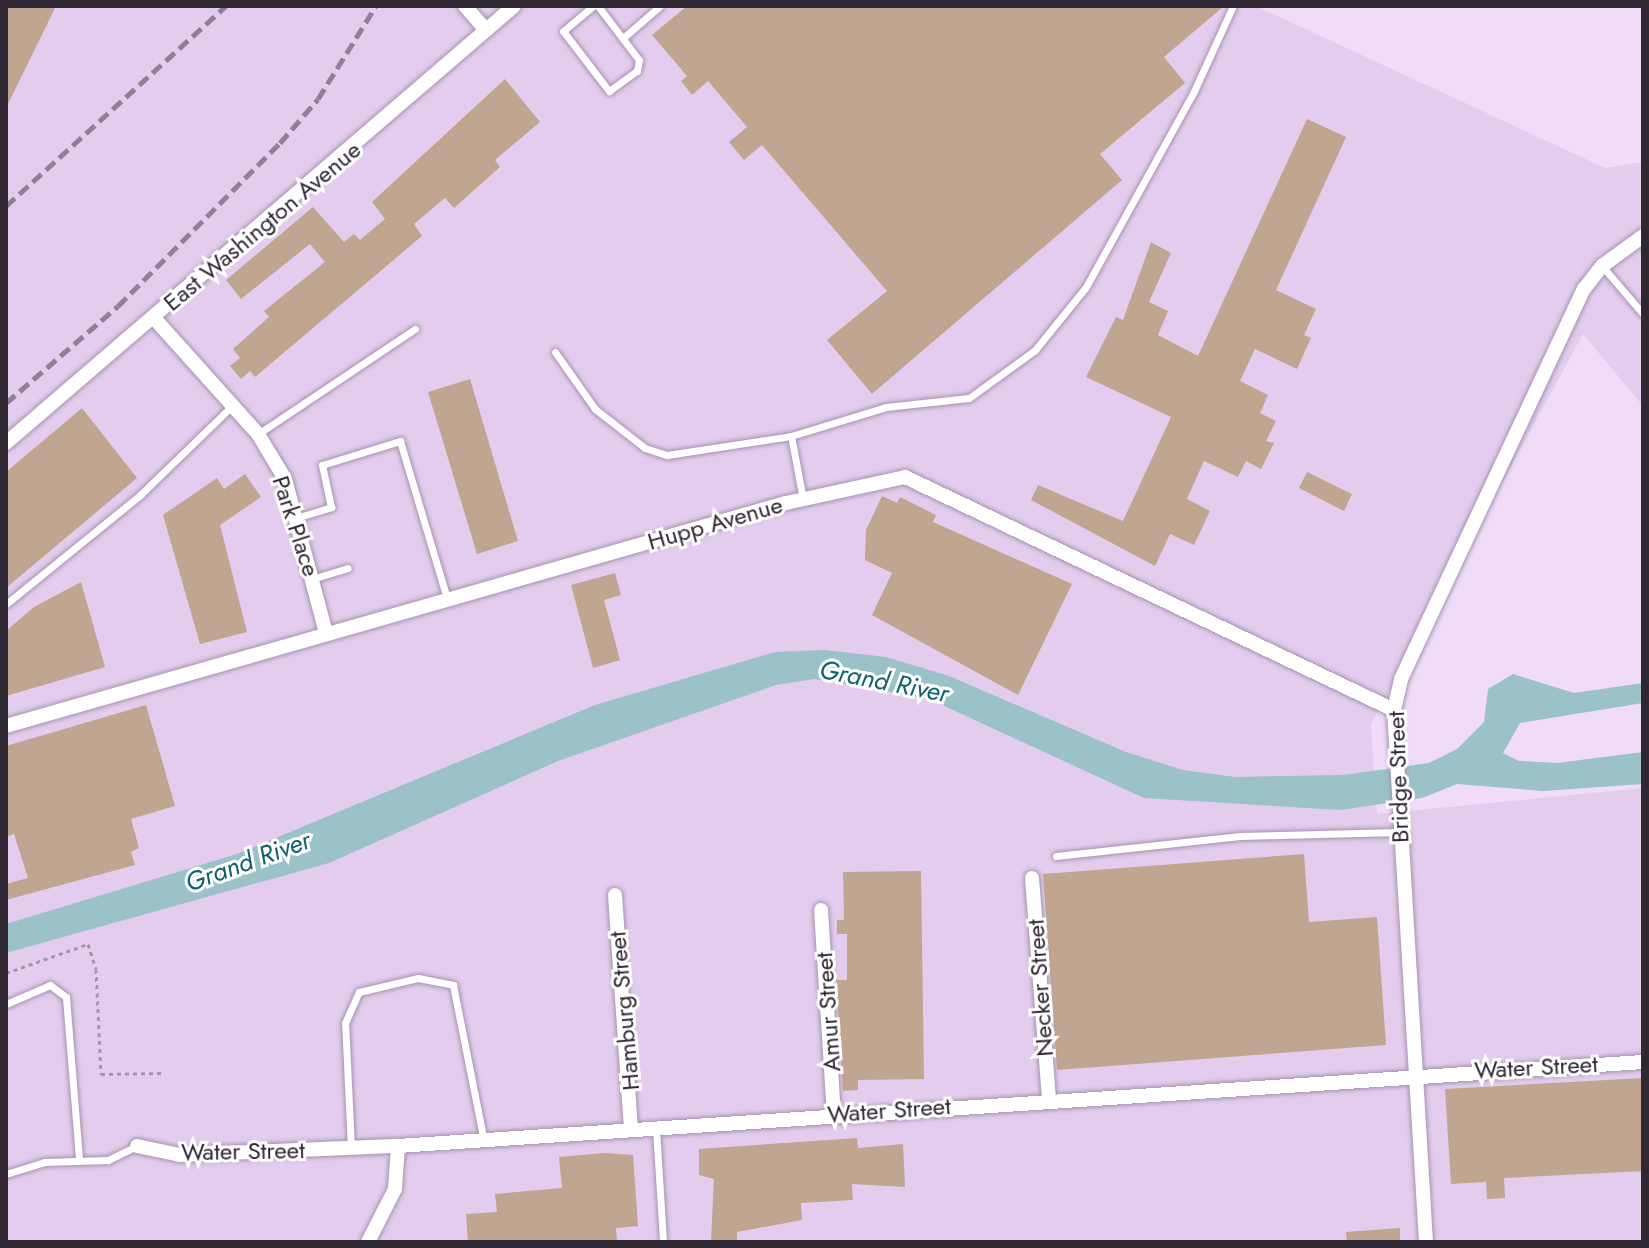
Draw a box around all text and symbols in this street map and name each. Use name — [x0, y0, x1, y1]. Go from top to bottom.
street label: East Washington Avenue — [158, 135, 366, 317]
street label: Park Place — [266, 472, 326, 580]
street label: Hupp Avenue — [644, 490, 786, 556]
water label: Grand River — [817, 654, 951, 710]
street label: Bridge Street — [1381, 711, 1415, 843]
water label: Grand River — [181, 825, 315, 899]
street label: Necker Street — [1021, 918, 1059, 1058]
street label: Hamburg Street — [603, 930, 645, 1092]
street label: Amur Street — [809, 951, 847, 1073]
street label: Water Street — [1473, 1049, 1599, 1085]
street label: Water Street — [826, 1091, 952, 1129]
street label: Water Street — [181, 1136, 305, 1166]

